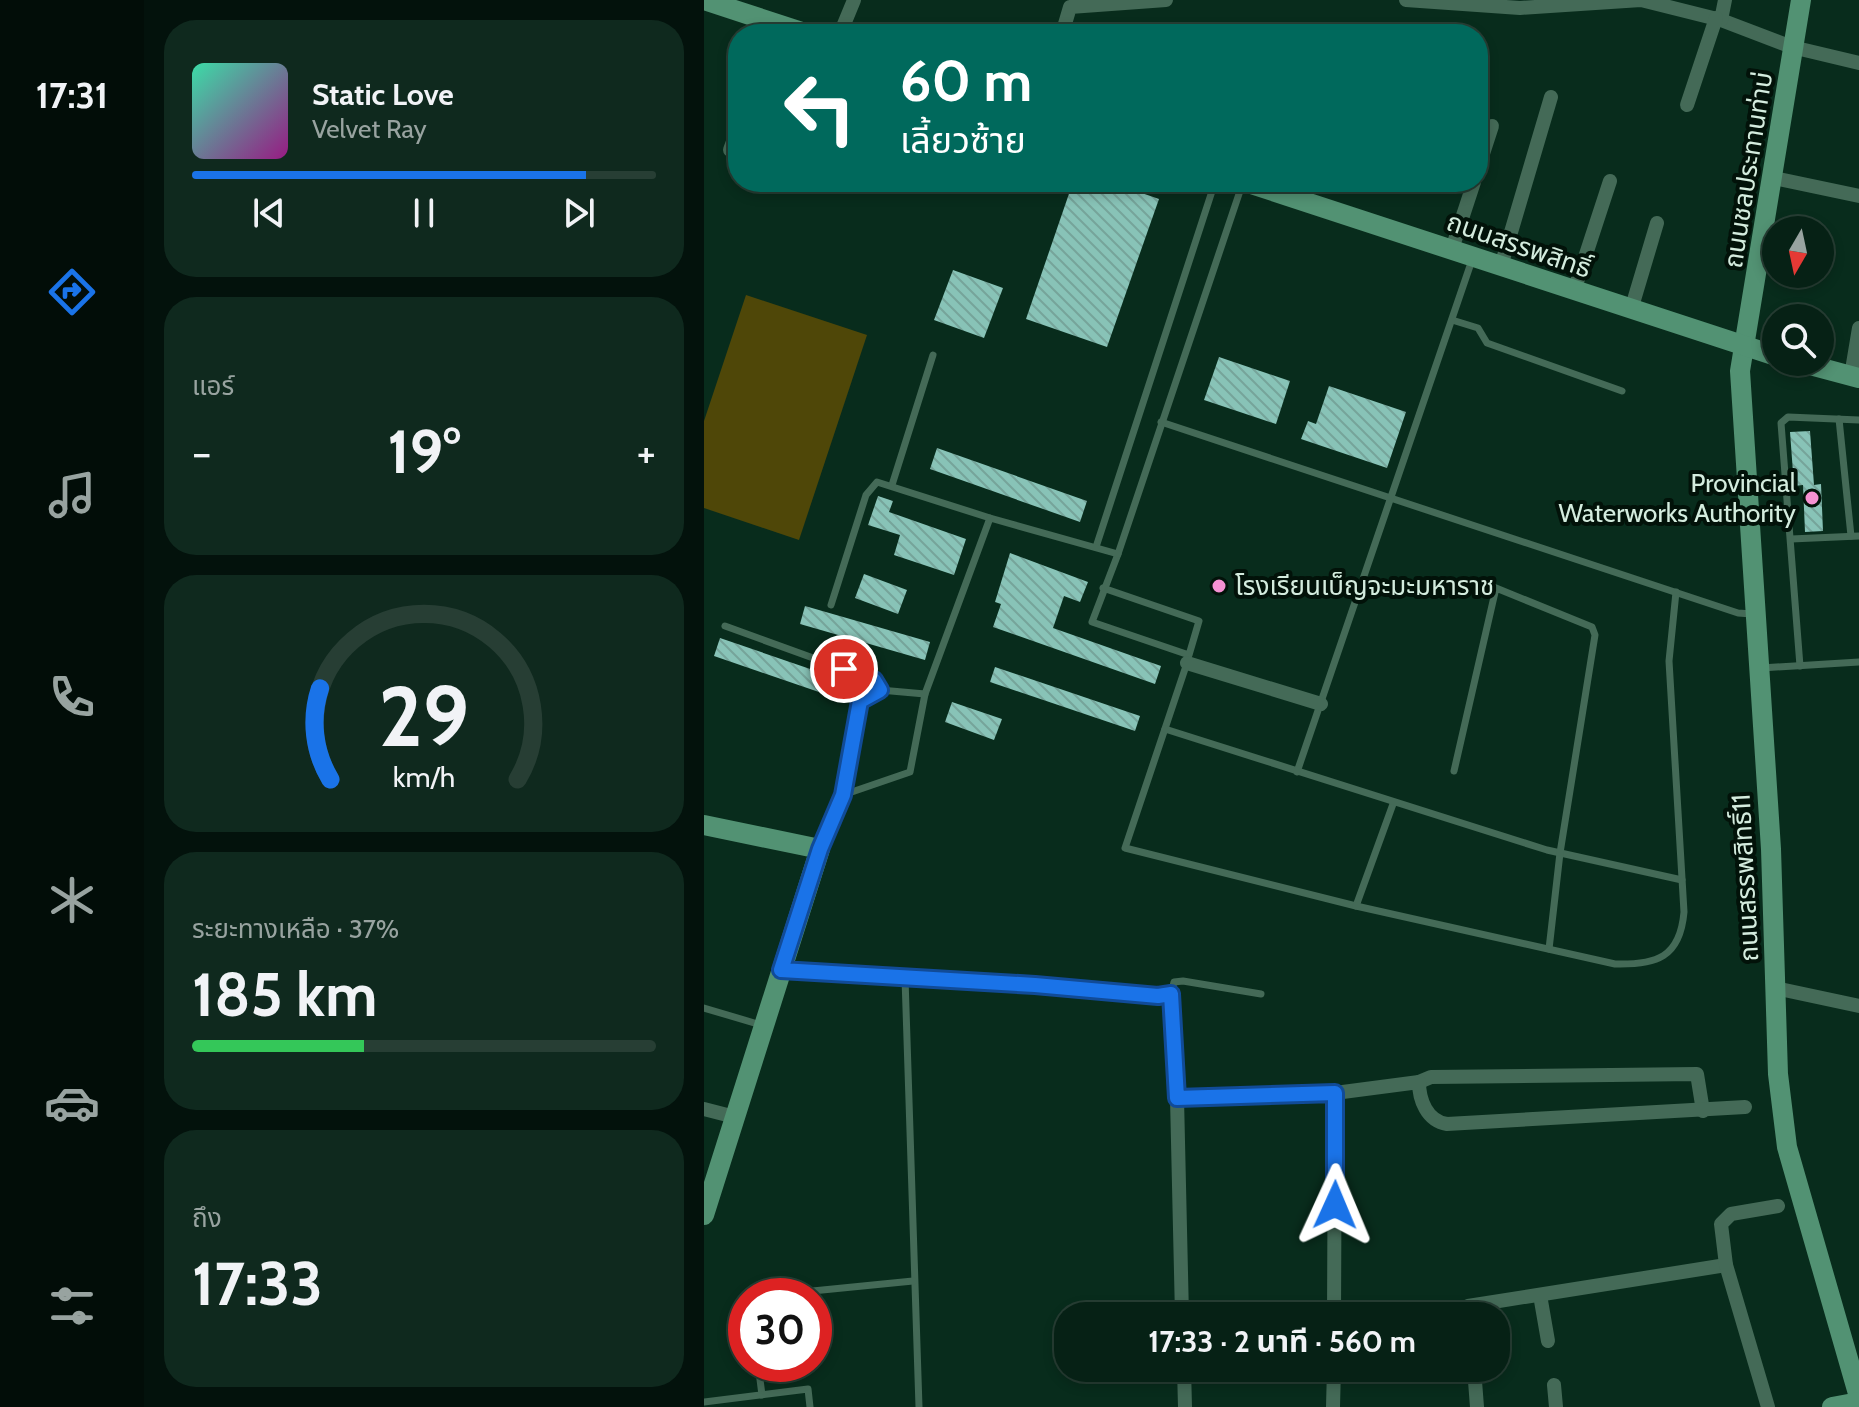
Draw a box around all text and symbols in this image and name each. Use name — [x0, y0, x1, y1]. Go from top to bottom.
text: 60 m — [900, 47, 1032, 115]
icon: left — [768, 56, 872, 160]
street label: ถนนชลประทานท่าบ่ — [1717, 70, 1779, 270]
text: 17:31 — [36, 73, 108, 117]
text: Static Love — [312, 76, 454, 113]
text: Velvet Ray — [312, 113, 427, 145]
text: เลี้ยวซ้าย — [900, 118, 1026, 162]
icon: previous — [247, 191, 291, 235]
icon: pause — [402, 191, 446, 235]
icon: next — [557, 191, 601, 235]
street label: ถนนสรรพสิทธิ์ — [1443, 205, 1596, 285]
north arrow — [1762, 216, 1834, 288]
map controls — [1762, 216, 1834, 376]
icon: directions — [44, 264, 100, 320]
button: search — [1762, 304, 1834, 376]
text: แอร์ — [192, 370, 234, 402]
text: 19° — [387, 415, 461, 488]
text: − — [192, 426, 211, 479]
text: + — [637, 426, 656, 479]
icon: music — [44, 467, 100, 523]
place label: Provincial Waterworks Authority — [1558, 467, 1796, 529]
marker: Provincial Waterworks Authority — [1803, 489, 1821, 507]
place label: โรงเรียนเบ็ญจะมะมหาราช — [1235, 570, 1494, 602]
marker: โรงเรียนเบ็ญจะมะมหาราช — [1210, 577, 1228, 595]
pin — [810, 635, 878, 703]
icon: arrive — [822, 647, 866, 691]
text: 29 — [379, 665, 469, 766]
icon: phone — [44, 669, 100, 725]
text: km/h — [393, 759, 455, 794]
street label: ถนนสรรพสิทธิ์11 — [1725, 793, 1765, 963]
icon: climate — [44, 872, 100, 928]
text: ระยะทางเหลือ · 37% — [192, 913, 399, 945]
text: 185 km — [192, 958, 377, 1031]
icon: car — [44, 1075, 100, 1131]
position arrow — [1293, 1163, 1377, 1247]
text: ถึง — [192, 1202, 222, 1234]
text: 17:33 — [192, 1247, 323, 1320]
icon: filters — [44, 1278, 100, 1334]
speed limit sign: 30 — [728, 1278, 832, 1382]
text: 17:33 · 2 นาที · 560 m — [1148, 1323, 1416, 1360]

